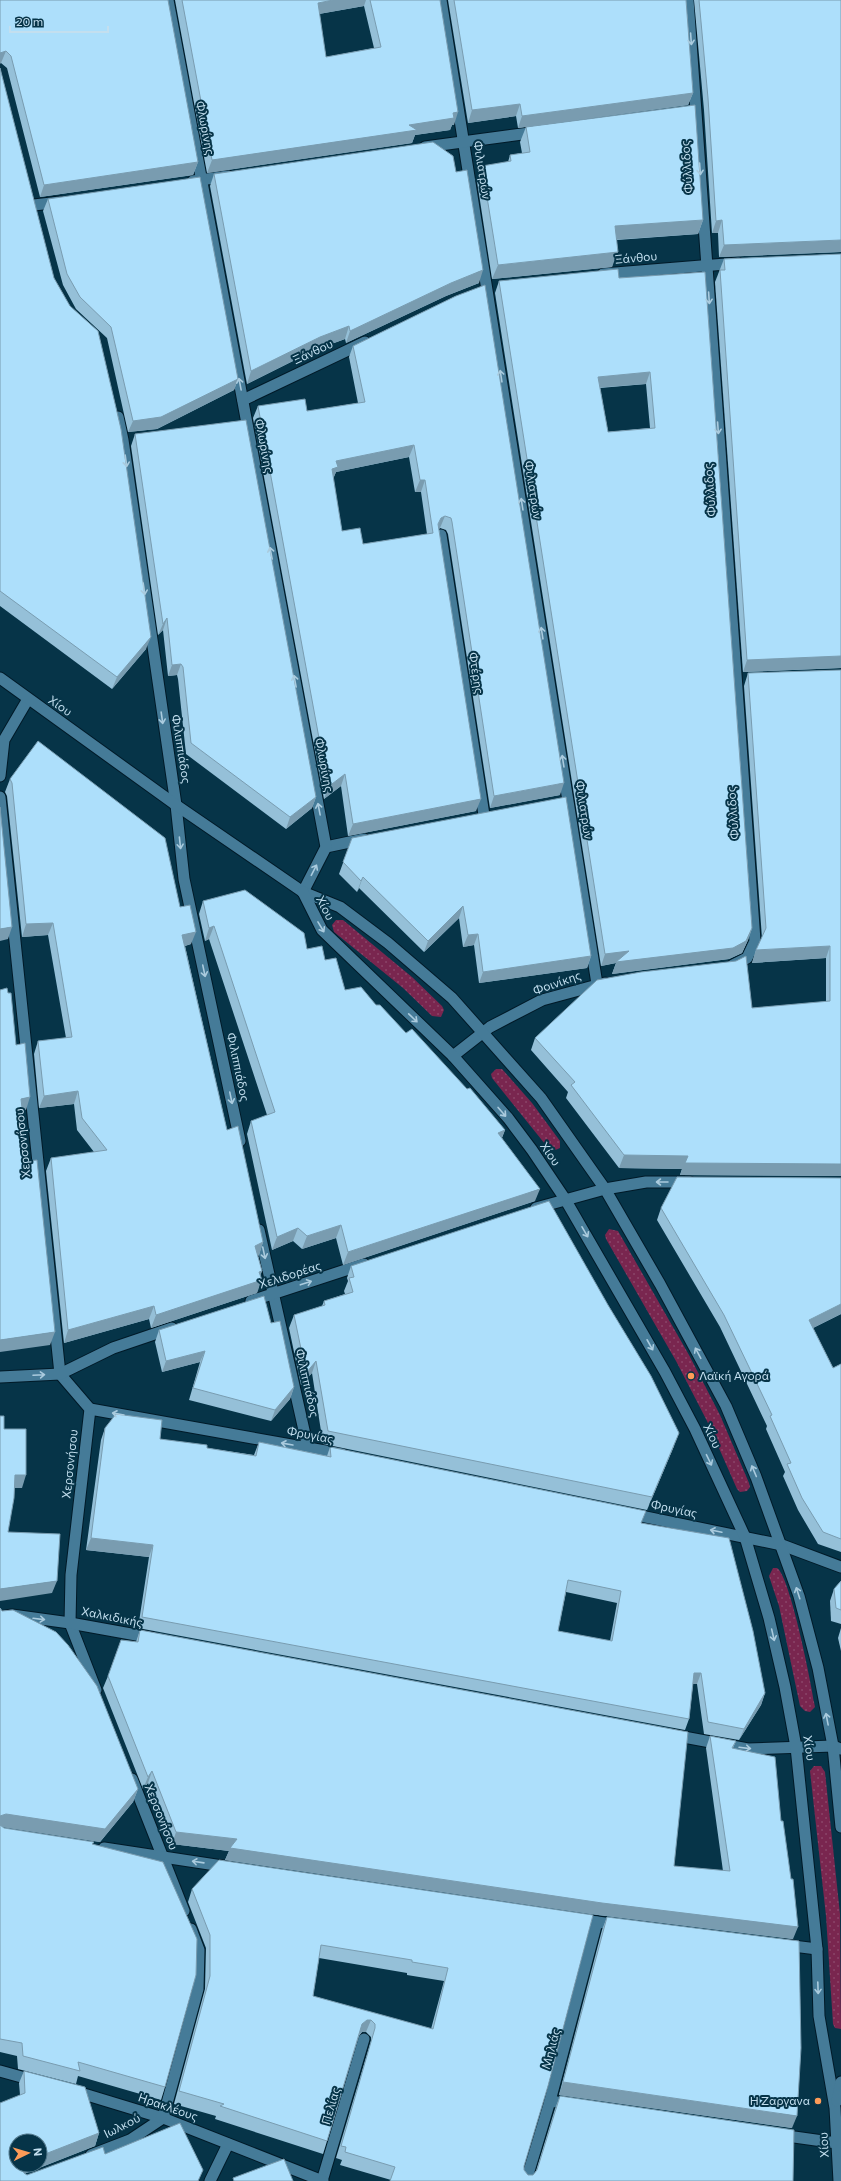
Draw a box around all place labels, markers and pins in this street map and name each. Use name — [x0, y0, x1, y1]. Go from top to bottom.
place label: Λαϊκή Αγορά — [699, 1368, 769, 1382]
marker: Λαϊκή Αγορά — [686, 1371, 696, 1381]
place label: Η Ζαργανα — [750, 2093, 810, 2107]
marker: Η Ζαργανα — [813, 2096, 823, 2106]

